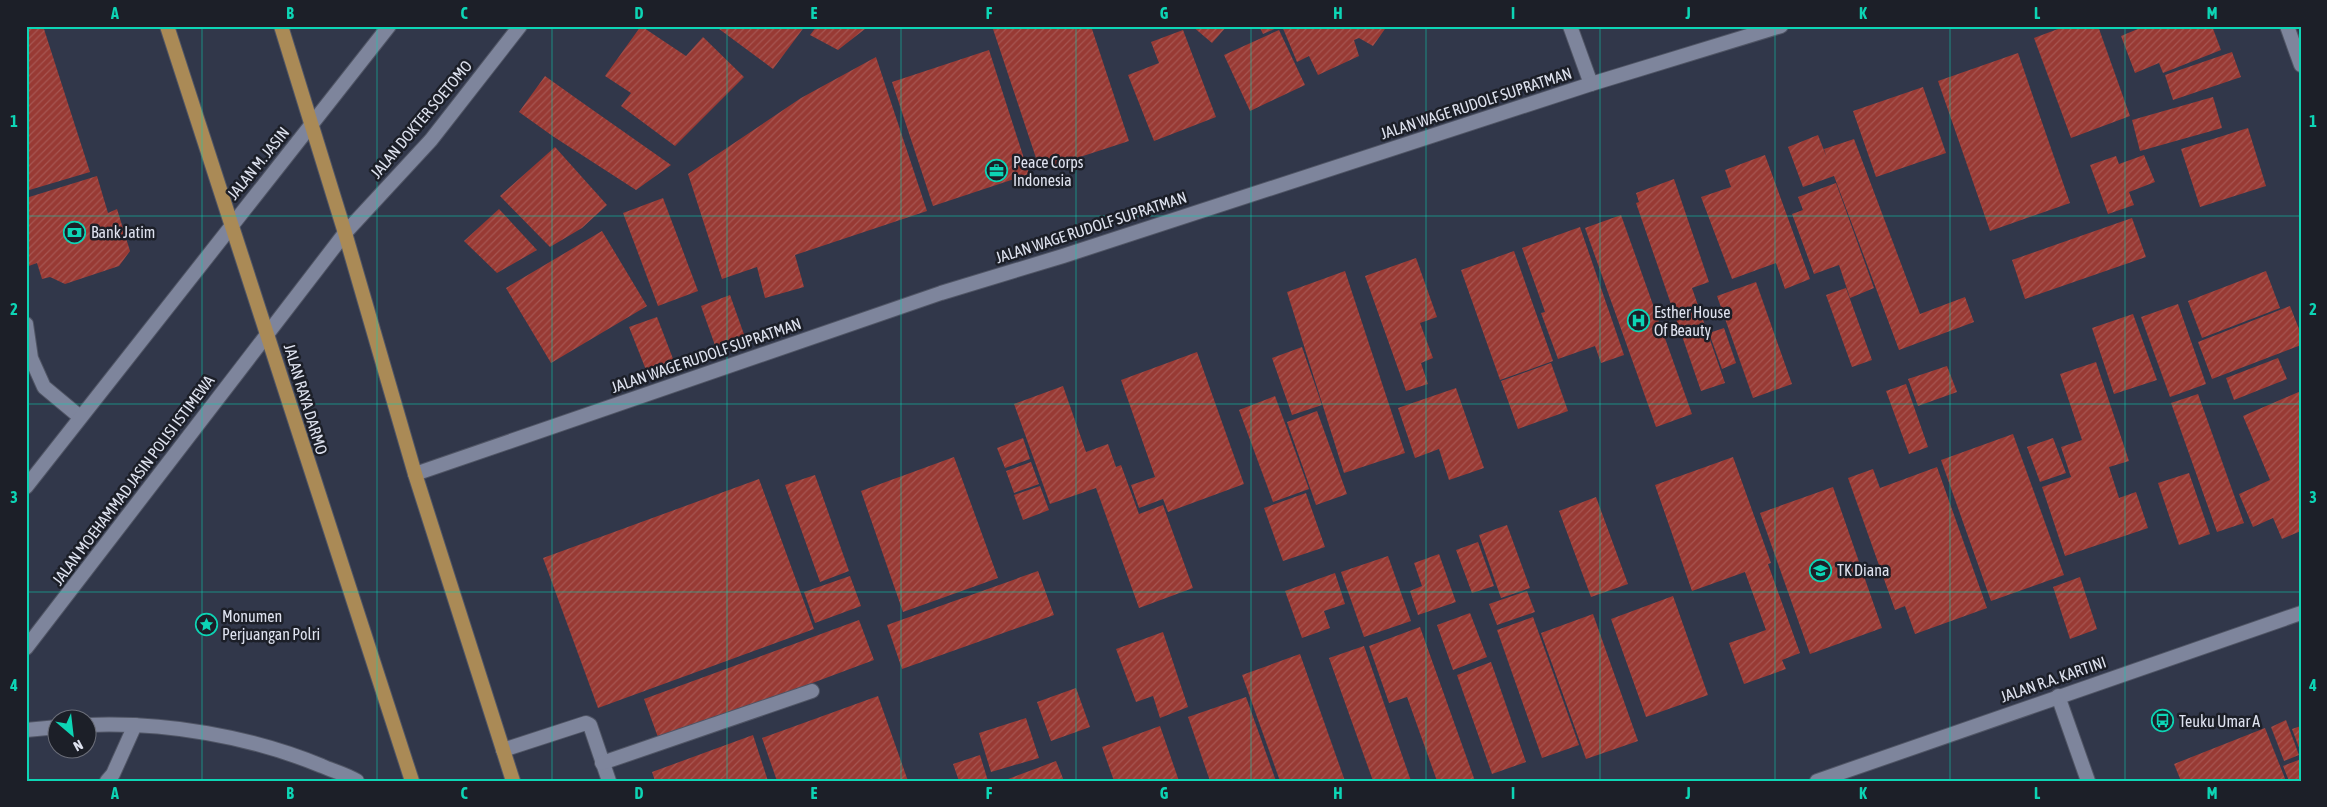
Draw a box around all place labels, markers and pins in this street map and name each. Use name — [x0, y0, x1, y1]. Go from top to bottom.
place label: Peace Corps Indonesia — [1013, 153, 1084, 189]
office icon: Peace Corps Indonesia — [985, 159, 1009, 183]
bank icon: Bank Jatim — [63, 220, 87, 244]
place label: Bank Jatim — [91, 223, 155, 241]
place label: Esther House Of Beauty — [1654, 303, 1730, 340]
hospital icon: Esther House Of Beauty — [1626, 309, 1650, 333]
school or university icon: TK Diana — [1809, 558, 1833, 582]
place label: TK Diana — [1837, 561, 1889, 579]
place label: Monumen Perjuangan Polri — [222, 607, 320, 644]
place icon: Monumen Perjuangan Polri — [194, 613, 218, 637]
bus stop icon: Teuku Umar A — [2151, 709, 2175, 733]
place label: Teuku Umar A — [2179, 712, 2260, 730]

